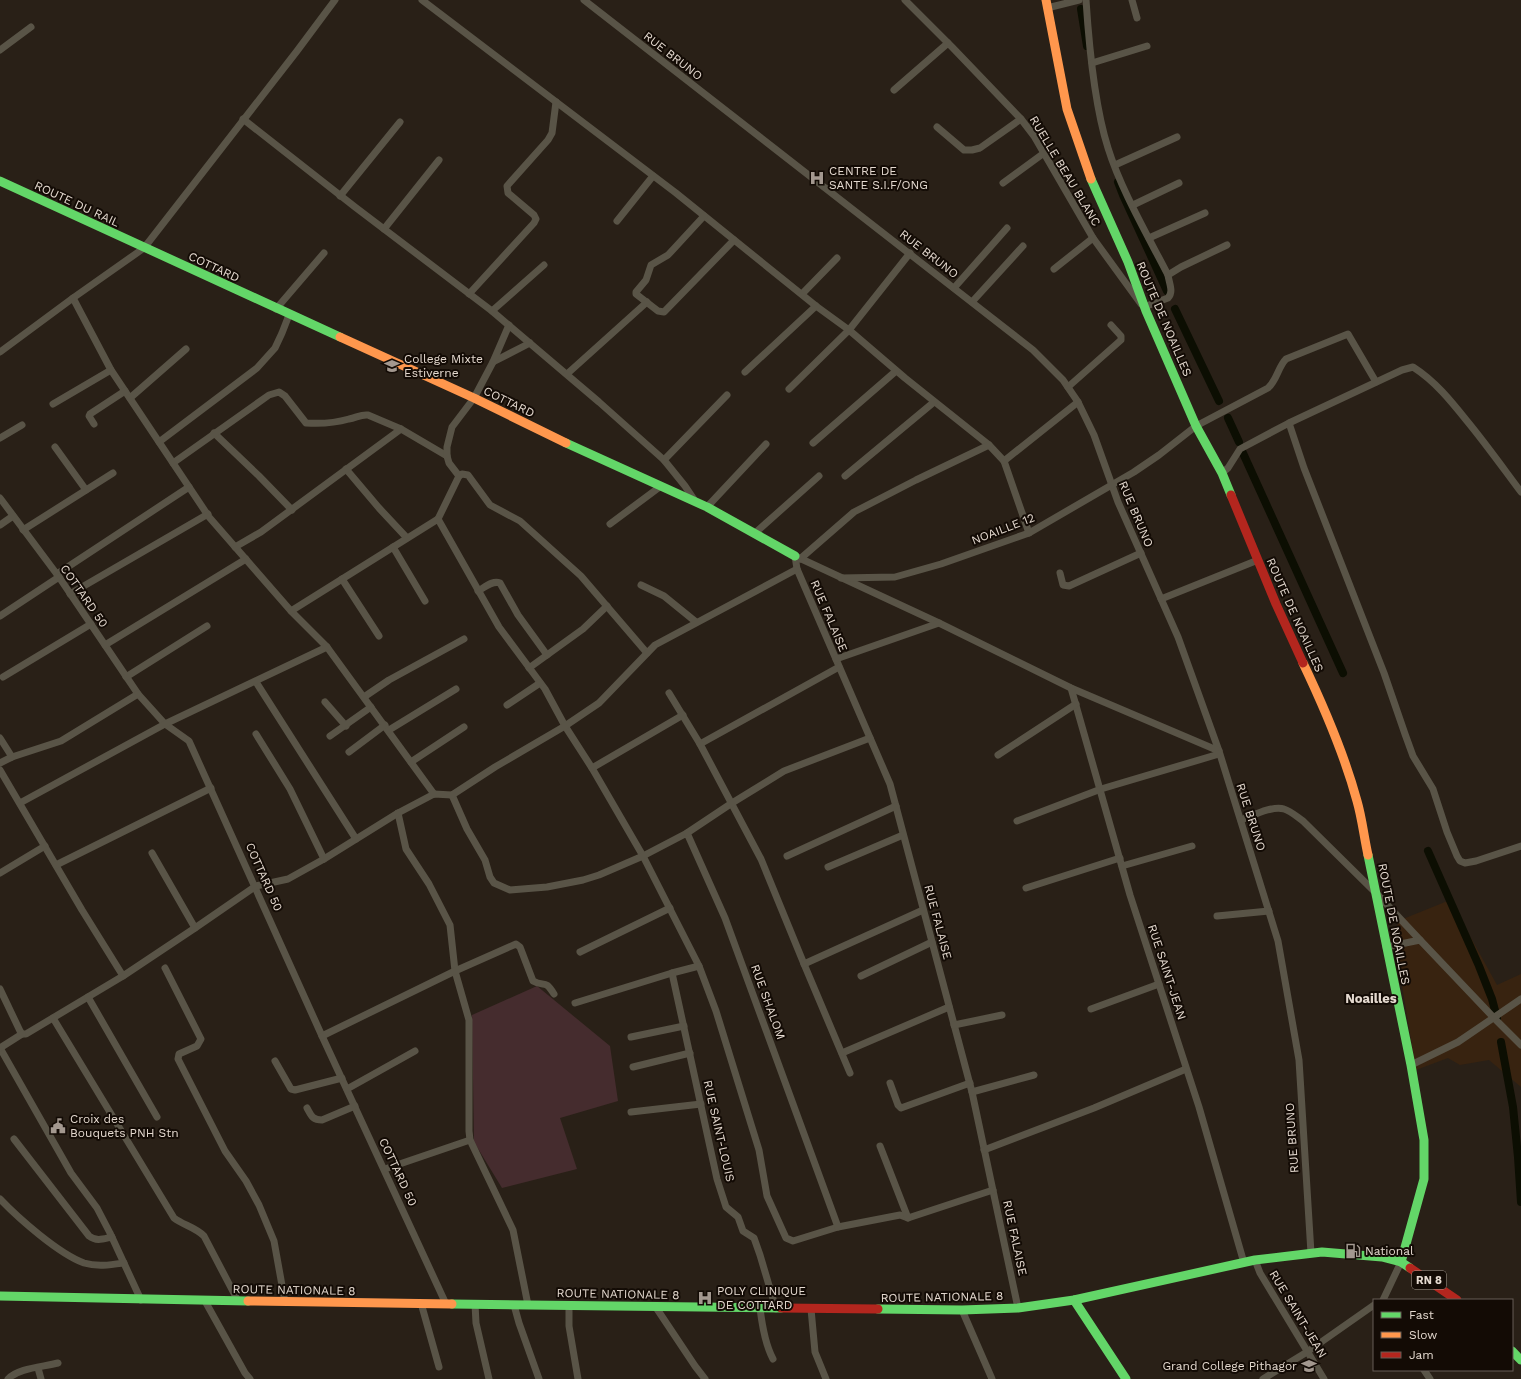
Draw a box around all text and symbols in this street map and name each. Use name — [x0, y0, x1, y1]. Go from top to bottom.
street label: RUE BRUNO — [641, 29, 705, 83]
street label: RUELLE BEAU BLANC — [1027, 113, 1103, 229]
place label: CENTRE DE SANTE S.I.F/ONG — [829, 164, 928, 192]
hospital icon: CENTRE DE SANTE S.I.F/ONG — [808, 169, 826, 187]
street label: ROUTE DU RAIL — [32, 178, 122, 230]
street label: RUE BRUNO — [897, 227, 961, 281]
street label: COTTARD — [186, 249, 242, 285]
street label: ROUTE DE NOAILLES — [1133, 259, 1195, 379]
place label: College Mixte Estiverne — [404, 352, 483, 380]
school or university icon: College Mixte Estiverne — [383, 357, 401, 375]
street label: COTTARD — [481, 384, 537, 420]
street label: RUE BRUNO — [1116, 479, 1156, 549]
street label: NOAILLE 12 — [969, 511, 1037, 547]
street label: ROUTE DE NOAILLES — [1263, 556, 1327, 674]
street label: COTTARD 50 — [57, 562, 111, 630]
street label: RUE FALAISE — [808, 578, 851, 654]
street label: RUE BRUNO — [1233, 781, 1269, 853]
street label: COTTARD 50 — [243, 841, 285, 913]
street label: ROUTE DE NOAILLES — [1375, 862, 1413, 986]
street label: RUE FALAISE — [921, 883, 955, 961]
street label: RUE SAINT-JEAN — [1145, 923, 1189, 1021]
street label: RUE SHALOM — [748, 963, 788, 1041]
district label: Noailles — [1345, 991, 1397, 1006]
street label: RUE SAINT-LOUIS — [700, 1079, 738, 1183]
street label: RUE BRUNO — [1283, 1102, 1301, 1174]
place label: Croix des Bouquets PNH Stn — [70, 1112, 179, 1140]
public building icon: Croix des Bouquets PNH Stn — [49, 1117, 67, 1135]
street label: COTTARD 50 — [376, 1136, 420, 1208]
street label: RUE FALAISE — [1000, 1199, 1030, 1277]
fuel station icon: National — [1344, 1242, 1362, 1260]
place label: National — [1365, 1244, 1414, 1258]
street label: RUE SAINT-JEAN — [1266, 1268, 1330, 1360]
road number: RN 8 — [1412, 1271, 1446, 1289]
street label: ROUTE NATIONALE 8 — [232, 1282, 356, 1298]
place label: POLY CLINIQUE DE COTTARD — [717, 1284, 806, 1312]
street label: ROUTE NATIONALE 8 — [556, 1286, 680, 1302]
hospital icon: POLY CLINIQUE DE COTTARD — [696, 1289, 714, 1307]
street label: ROUTE NATIONALE 8 — [880, 1289, 1004, 1305]
legend — [1373, 1299, 1513, 1371]
text: Fast — [1409, 1308, 1434, 1322]
text: Slow — [1409, 1328, 1437, 1342]
text: Jam — [1409, 1348, 1434, 1362]
school or university icon: Grand College Pithagor — [1300, 1357, 1318, 1375]
place label: Grand College Pithagor — [1162, 1359, 1297, 1373]

